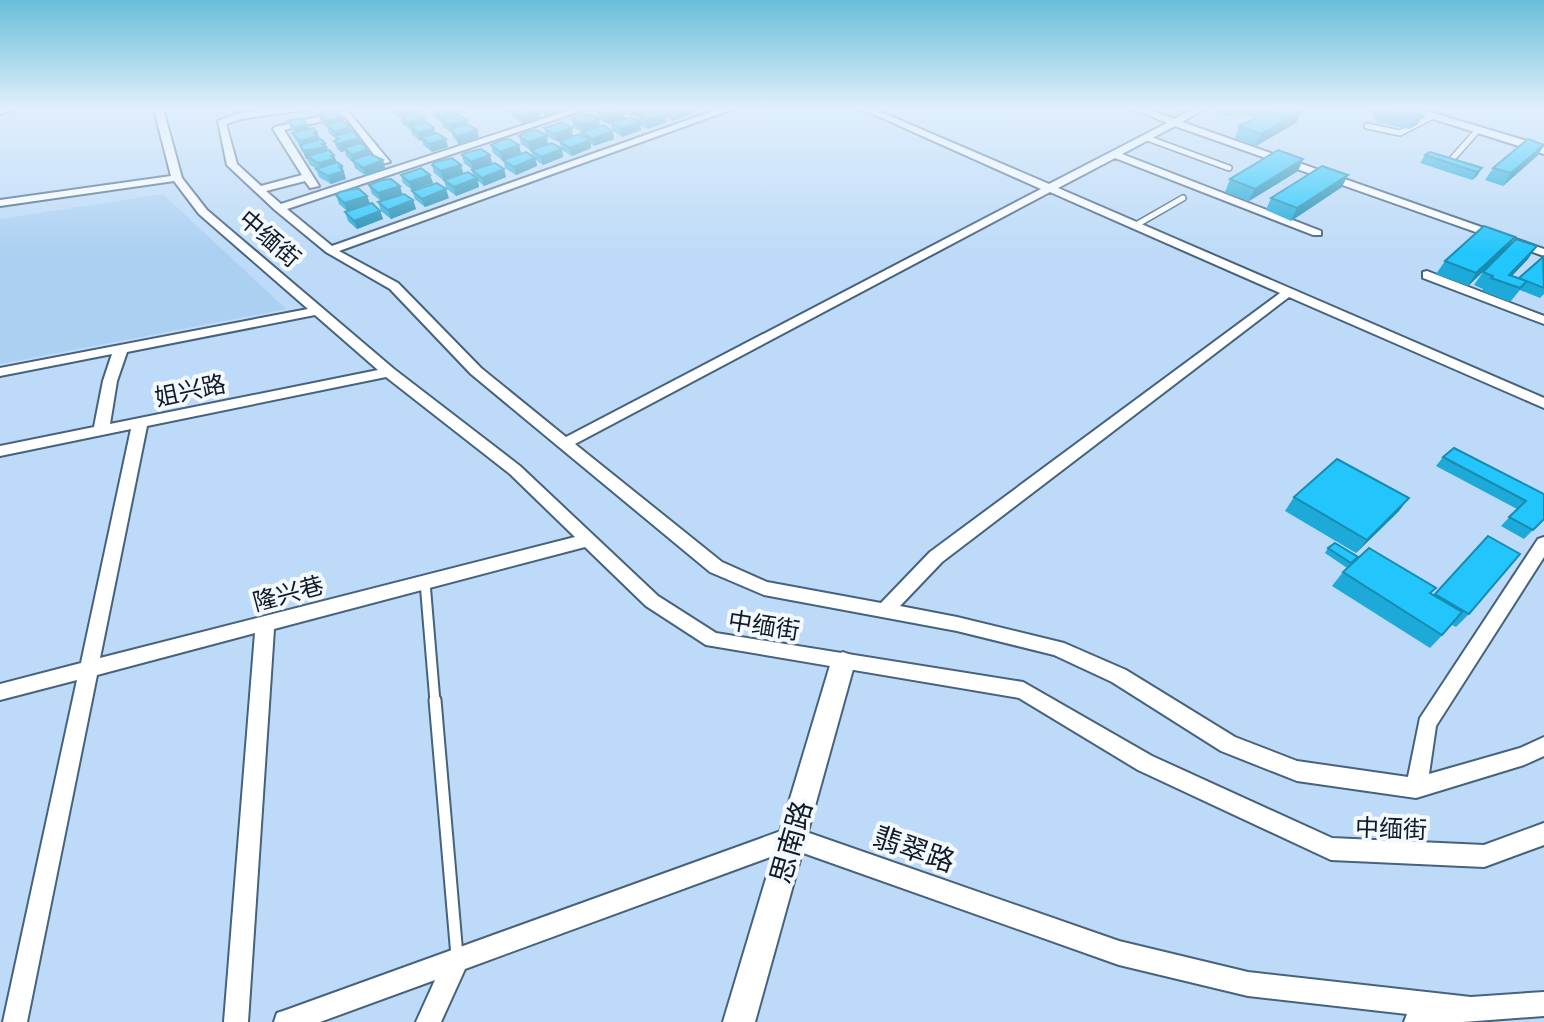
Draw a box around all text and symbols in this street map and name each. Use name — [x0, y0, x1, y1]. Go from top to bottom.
street label: 中缅街 — [232, 202, 308, 274]
street label: 姐兴路 — [151, 367, 229, 413]
street label: 隆兴巷 — [249, 568, 327, 618]
street label: 中缅街 — [726, 604, 802, 646]
street label: 思南路 — [761, 796, 821, 888]
street label: 中缅街 — [1354, 811, 1428, 845]
street label: 翡翠路 — [868, 817, 960, 881]

